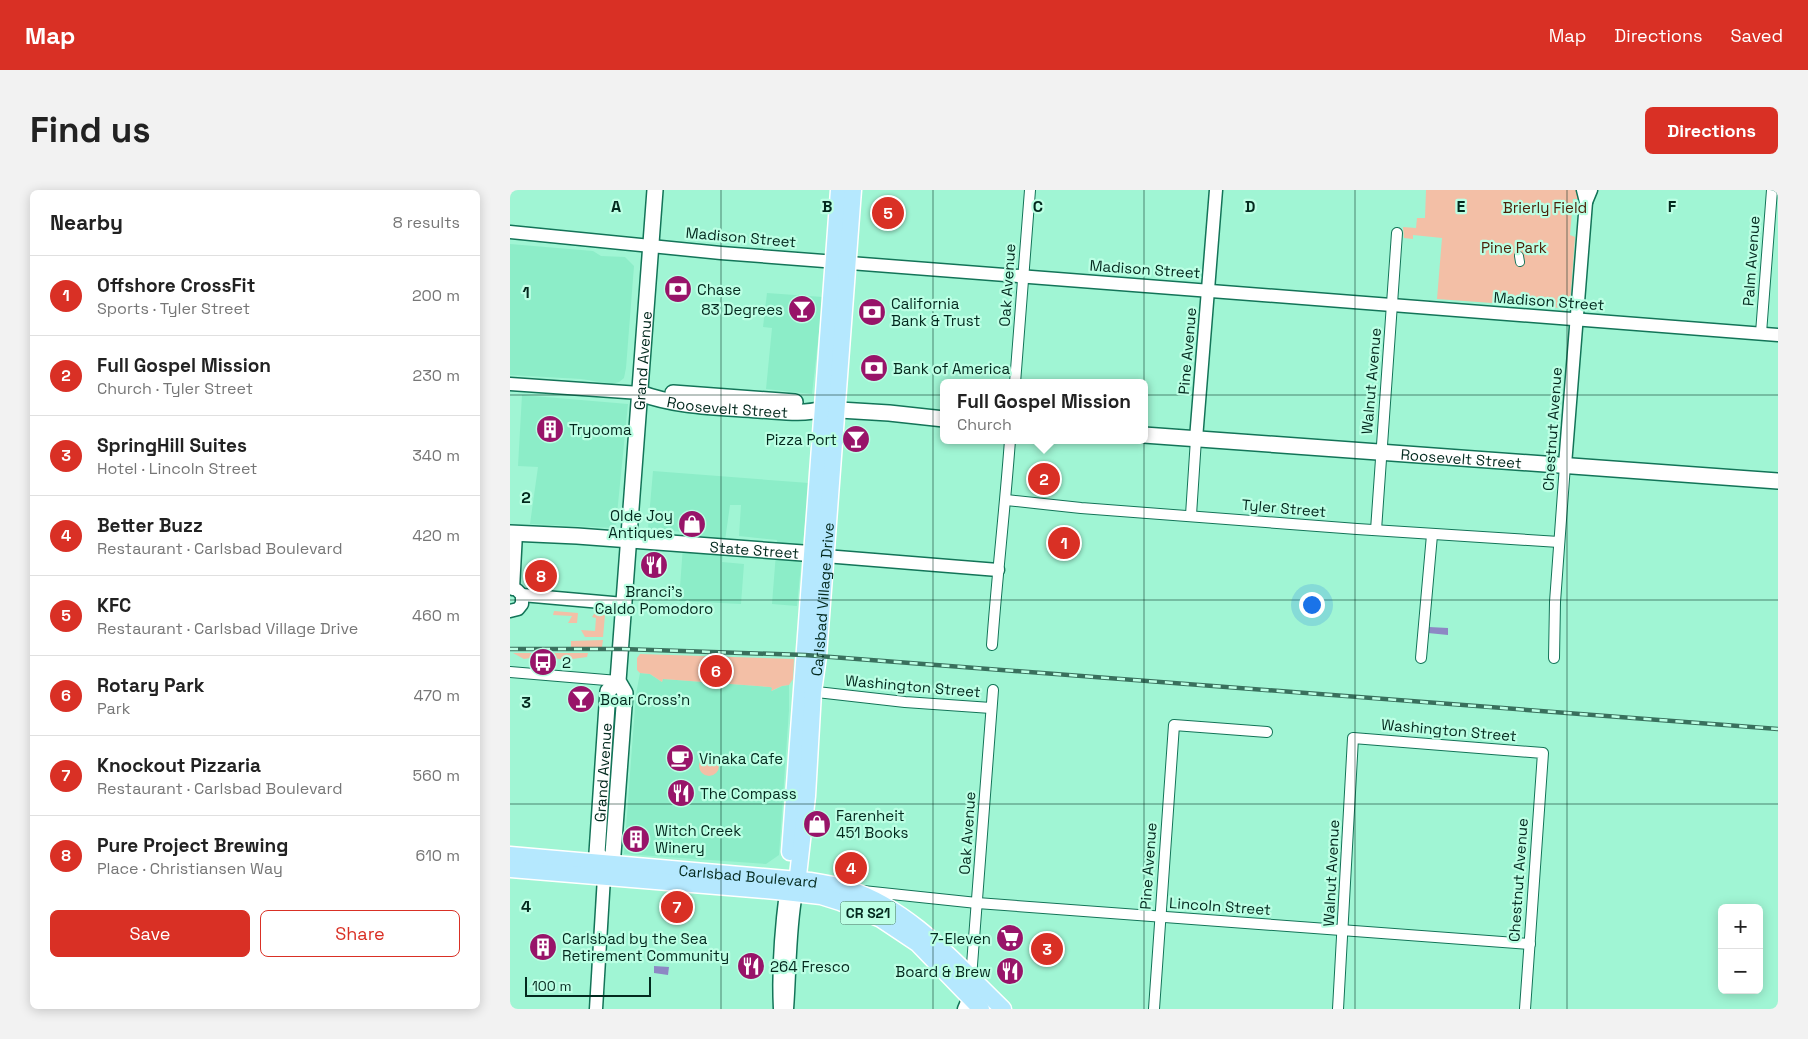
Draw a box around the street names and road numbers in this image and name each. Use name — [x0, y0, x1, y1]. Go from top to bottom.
street label: Palm Avenue — [1738, 215, 1764, 307]
street label: Madison Street — [685, 223, 797, 251]
street label: Oak Avenue — [995, 243, 1019, 327]
street label: Madison Street — [1089, 256, 1201, 282]
street label: Madison Street — [1493, 288, 1605, 314]
street label: Pine Avenue — [1174, 307, 1200, 395]
street label: Grand Avenue — [629, 310, 655, 411]
street label: Walnut Avenue — [1357, 327, 1385, 435]
street label: Chestnut Avenue — [1538, 366, 1566, 492]
street label: Roosevelt Street — [665, 392, 789, 422]
street label: Roosevelt Street — [1400, 444, 1523, 472]
street label: Tyler Street — [1241, 495, 1327, 521]
street label: Carlsbad Village Drive — [806, 522, 838, 677]
street label: State Street — [709, 537, 800, 562]
street label: Washington Street — [844, 671, 982, 701]
street label: Washington Street — [1380, 715, 1518, 745]
street label: Grand Avenue — [590, 722, 615, 823]
street label: Oak Avenue — [955, 791, 979, 875]
street label: Chestnut Avenue — [1504, 817, 1532, 943]
street label: Walnut Avenue — [1319, 819, 1343, 927]
street label: Pine Avenue — [1135, 822, 1161, 910]
street label: Carlsbad Boulevard — [678, 860, 819, 892]
street label: Lincoln Street — [1169, 893, 1272, 919]
road number: CR S21 — [840, 901, 896, 924]

